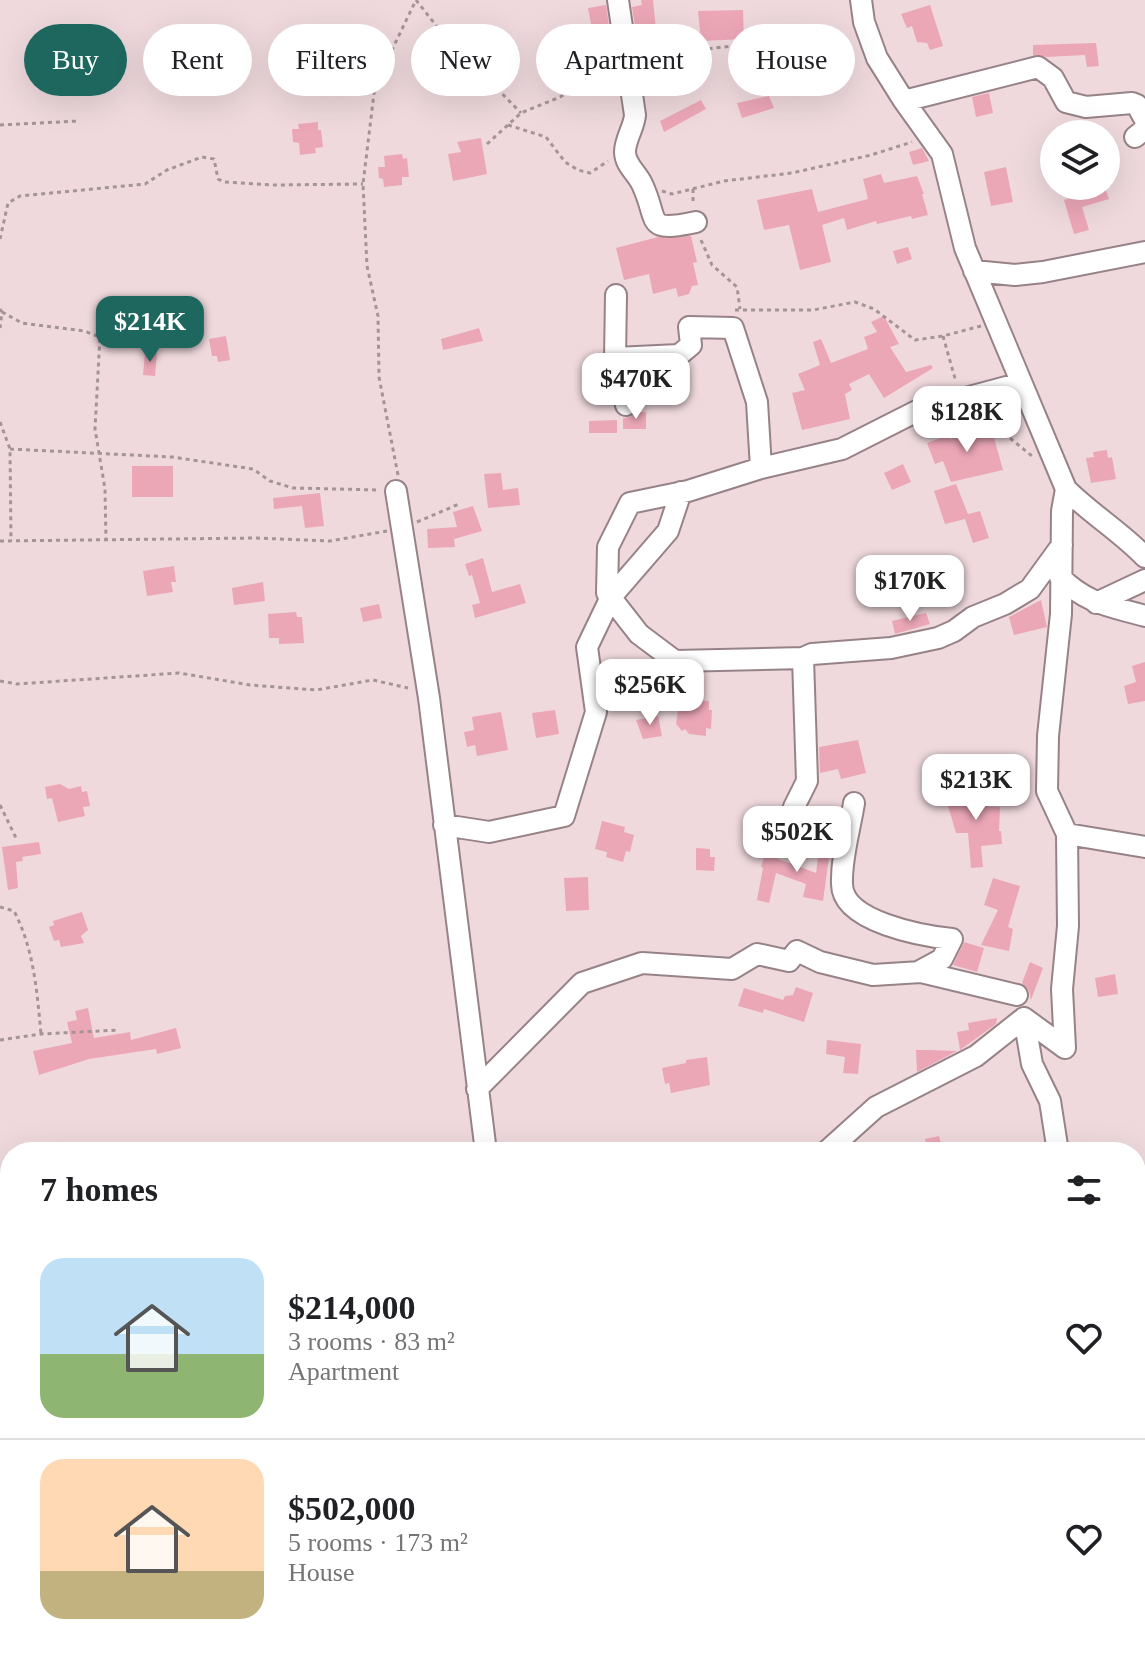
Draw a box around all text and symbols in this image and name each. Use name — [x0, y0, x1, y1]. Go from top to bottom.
chip: Buy — [24, 24, 127, 96]
chip: Rent — [143, 24, 252, 96]
chip: Filters — [268, 24, 395, 96]
chip: New — [411, 24, 520, 96]
chip: Apartment — [536, 24, 712, 96]
chip: House — [728, 24, 855, 96]
map controls — [1040, 120, 1120, 200]
button: layers — [1040, 120, 1120, 200]
pin: $214K — [94, 296, 206, 364]
text: $214K — [114, 307, 186, 336]
pin: $470K — [580, 353, 692, 421]
text: $470K — [600, 364, 672, 393]
pin: $128K — [911, 386, 1023, 454]
text: $128K — [931, 397, 1003, 426]
pin: $170K — [854, 555, 966, 623]
text: $170K — [874, 566, 946, 595]
pin: $256K — [594, 659, 706, 727]
text: $256K — [614, 670, 686, 699]
pin: $213K — [920, 754, 1032, 822]
text: $213K — [940, 765, 1012, 794]
pin: $502K — [741, 806, 853, 874]
text: $502K — [761, 817, 833, 846]
icon: filters — [1062, 1168, 1106, 1212]
text: 7 homes — [40, 1171, 158, 1208]
text: $214,000 — [288, 1289, 416, 1326]
icon: home — [104, 1290, 200, 1386]
icon: heart — [1062, 1316, 1106, 1360]
text: 3 rooms · 83 m² — [288, 1327, 455, 1356]
text: Apartment — [288, 1357, 399, 1386]
text: $502,000 — [288, 1490, 416, 1527]
icon: home — [104, 1491, 200, 1587]
icon: heart — [1062, 1517, 1106, 1561]
text: 5 rooms · 173 m² — [288, 1528, 468, 1557]
text: House — [288, 1558, 354, 1587]

